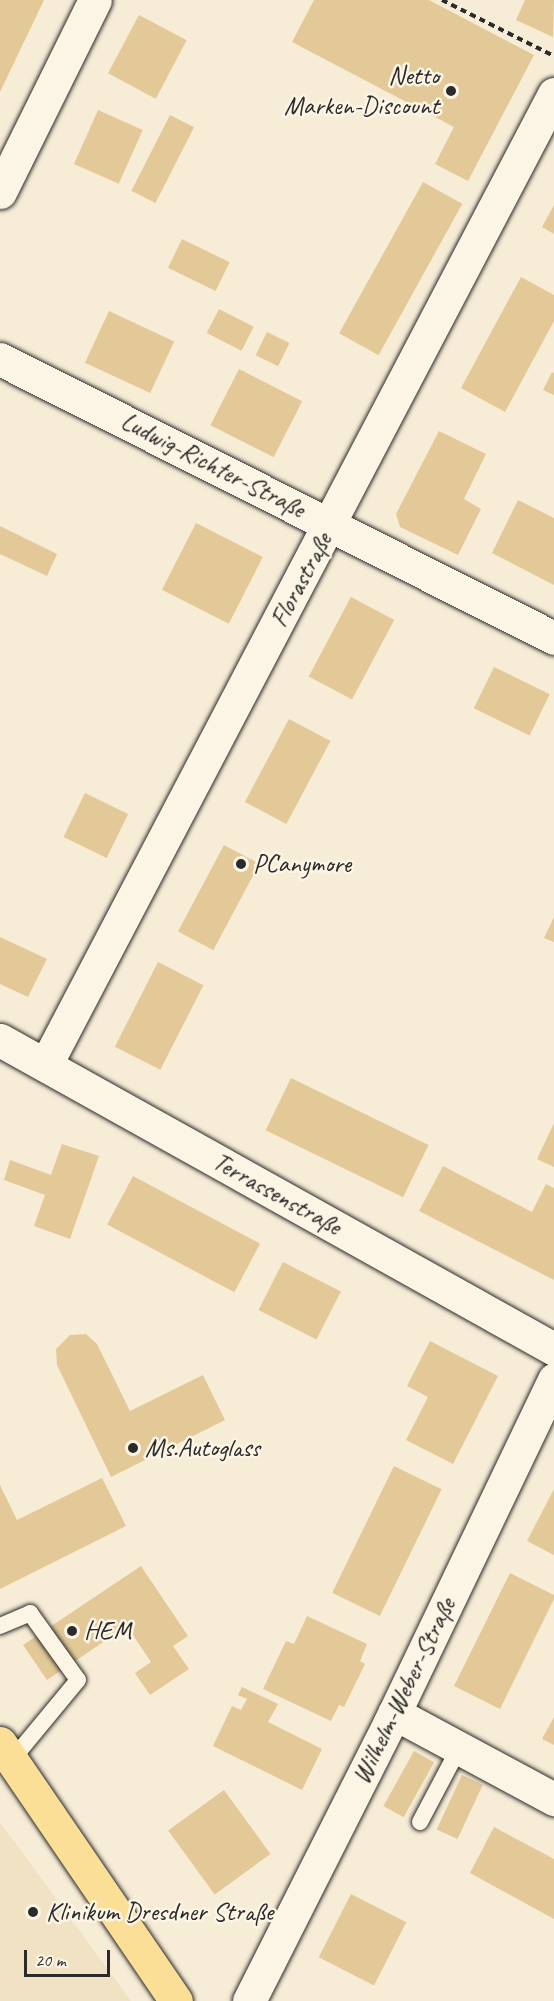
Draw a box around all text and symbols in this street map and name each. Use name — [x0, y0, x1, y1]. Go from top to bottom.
place label: Netto Marken-Discount — [284, 60, 439, 122]
marker: Netto Marken-Discount — [444, 84, 458, 98]
street label: Ludwig-Richter-Straße — [116, 405, 310, 525]
street label: Florastraße — [263, 528, 339, 632]
place label: PCanymore — [253, 848, 351, 880]
marker: PCanymore — [234, 857, 248, 871]
street label: Terrassenstraße — [207, 1146, 347, 1242]
place label: Ms.Autoglass — [145, 1432, 260, 1464]
marker: Ms.Autoglass — [126, 1441, 140, 1455]
street label: Wilhelm-Weber-Straße — [346, 1593, 462, 1789]
place label: HEM — [84, 1615, 131, 1647]
marker: HEM — [65, 1624, 79, 1638]
place label: Klinikum Dresdner Straße — [46, 1896, 274, 1928]
marker: Klinikum Dresdner Straße — [24, 1903, 42, 1921]
scale bar — [27, 1938, 112, 1976]
text: 20 m — [35, 1949, 66, 1971]

